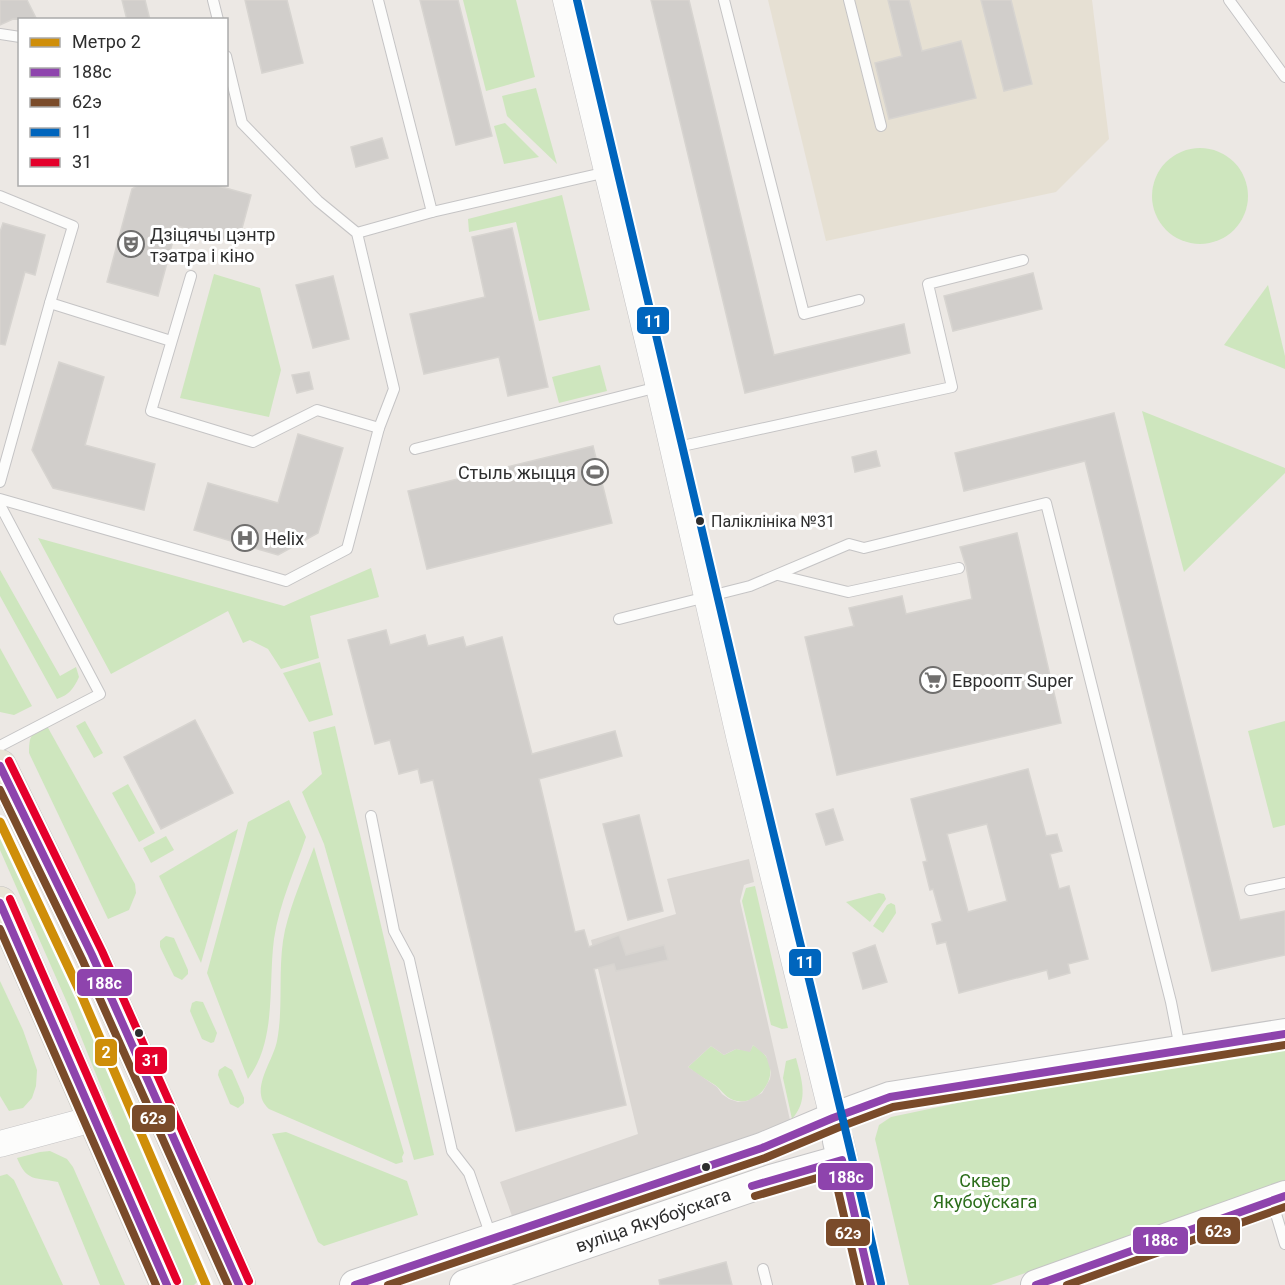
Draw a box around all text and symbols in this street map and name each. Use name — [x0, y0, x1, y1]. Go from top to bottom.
legend — [18, 18, 228, 186]
text: Метро 2 — [72, 31, 141, 52]
text: 188с — [72, 61, 112, 82]
text: 62э — [72, 91, 102, 112]
text: 11 — [72, 121, 92, 142]
text: 31 — [72, 151, 92, 172]
place label: Дзіцячы цэнтр тэатра і кіно — [150, 224, 275, 266]
theatre icon: Дзіцячы цэнтр тэатра і кіно — [116, 229, 146, 259]
line badge: 11 — [636, 306, 670, 335]
text: 11 — [644, 312, 662, 331]
sports icon: Стыль жыцця — [580, 457, 610, 487]
place label: Стыль жыцця — [458, 462, 576, 483]
place label: Паліклініка №31 — [711, 512, 835, 531]
marker: Паліклініка №31 — [694, 515, 706, 527]
hospital icon: Helix — [230, 523, 260, 553]
place label: Helix — [264, 528, 304, 549]
supermarket icon: Евроопт Super — [918, 665, 948, 695]
place label: Евроопт Super — [952, 670, 1073, 691]
line badge: 11 — [788, 948, 822, 977]
text: 11 — [796, 953, 814, 972]
line badge: 188с — [76, 968, 133, 997]
text: 188с — [86, 974, 122, 993]
unlabelled marker — [133, 1027, 145, 1039]
line badge: 2 — [94, 1038, 118, 1067]
text: 2 — [101, 1043, 111, 1062]
line badge: 31 — [134, 1046, 168, 1075]
text: 31 — [142, 1051, 160, 1070]
line badge: 62э — [131, 1104, 176, 1133]
text: 62э — [140, 1109, 166, 1128]
unlabelled marker — [700, 1161, 712, 1173]
line badge: 188с — [817, 1162, 874, 1191]
text: 188с — [828, 1168, 864, 1187]
park label: Сквер Якубоўскага — [933, 1170, 1037, 1212]
street label: вуліца Якубоўскага — [573, 1184, 733, 1256]
line badge: 62э — [1196, 1216, 1241, 1245]
line badge: 62э — [825, 1218, 871, 1247]
text: 62э — [1205, 1222, 1231, 1241]
text: 62э — [835, 1224, 861, 1243]
line badge: 188с — [1132, 1226, 1189, 1255]
text: 188с — [1142, 1231, 1178, 1250]

